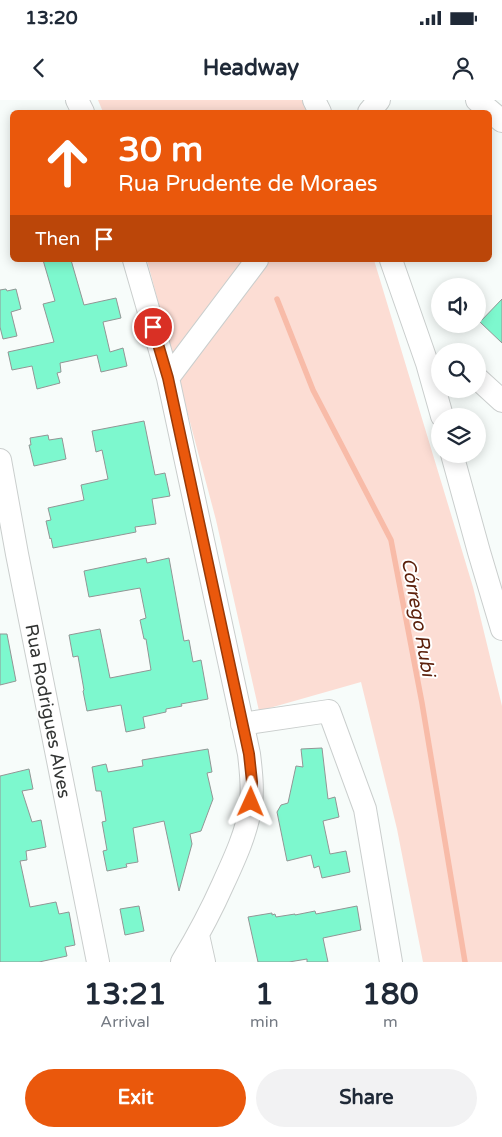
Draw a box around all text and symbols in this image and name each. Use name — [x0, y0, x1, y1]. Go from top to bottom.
text: 13:20 — [25, 7, 78, 29]
icon: back — [25, 54, 53, 82]
icon: person — [449, 54, 477, 82]
text: Headway — [203, 55, 299, 81]
text: 30 m — [118, 129, 203, 171]
icon: ahead — [35, 130, 100, 195]
text: Rua Prudente de Moraes — [118, 171, 378, 197]
icon: arrive — [90, 225, 118, 253]
text: Then — [35, 228, 80, 250]
map controls — [431, 278, 486, 463]
button: sound — [431, 278, 486, 333]
pin — [132, 306, 174, 348]
icon: arrive — [139, 313, 167, 341]
button: search — [431, 343, 486, 398]
button: layers — [431, 408, 486, 463]
water label: Córrego Rubi — [397, 556, 440, 680]
street label: Rua Rodrigues Alves — [20, 622, 76, 800]
position arrow — [224, 775, 276, 827]
text: 13:21 — [83, 976, 167, 1013]
text: 1 — [255, 976, 274, 1013]
text: 180 — [362, 976, 419, 1013]
text: Arrival — [100, 1012, 150, 1032]
text: min — [250, 1012, 279, 1032]
text: m — [383, 1012, 398, 1032]
button: Exit — [25, 1069, 246, 1127]
button: Share — [256, 1069, 477, 1127]

